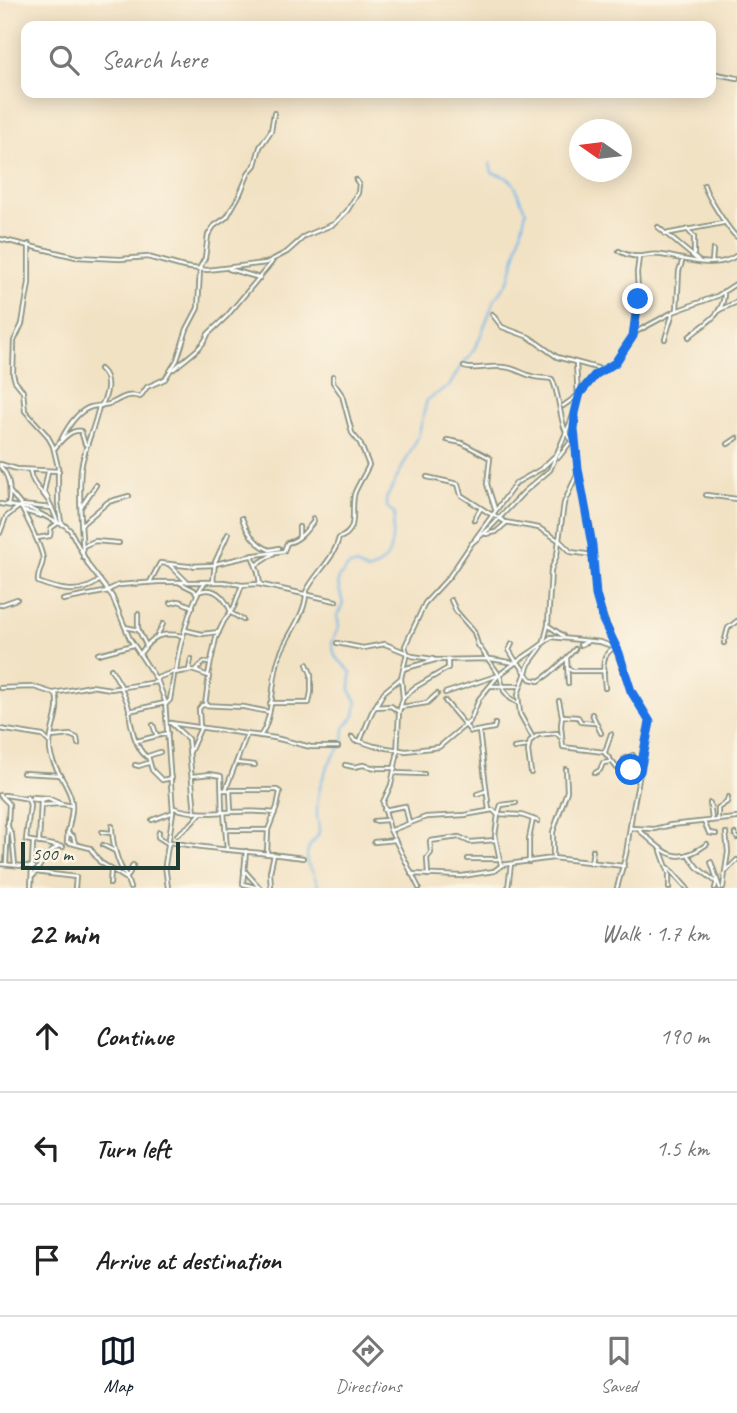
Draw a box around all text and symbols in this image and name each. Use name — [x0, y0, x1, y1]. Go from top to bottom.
search box — [21, 21, 716, 98]
icon: search — [45, 41, 83, 79]
text: Search here — [101, 43, 207, 76]
north arrow — [569, 119, 632, 182]
route end — [622, 283, 653, 314]
route start — [615, 754, 646, 785]
scale bar — [21, 839, 180, 871]
text: 500 m — [32, 842, 73, 866]
text: 22 min — [28, 915, 99, 953]
text: Walk · 1.7 km — [601, 919, 709, 948]
icon: ahead — [28, 1017, 66, 1055]
text: Continue — [95, 1020, 173, 1053]
text: 190 m — [660, 1022, 709, 1051]
icon: left — [28, 1129, 66, 1167]
text: Turn left — [95, 1132, 170, 1165]
text: 1.5 km — [656, 1134, 709, 1163]
icon: arrive — [28, 1241, 66, 1279]
text: Arrive at destination — [95, 1244, 281, 1277]
tab: Map — [99, 1332, 137, 1398]
tab: Directions — [335, 1332, 402, 1398]
tab: Saved — [600, 1332, 638, 1398]

